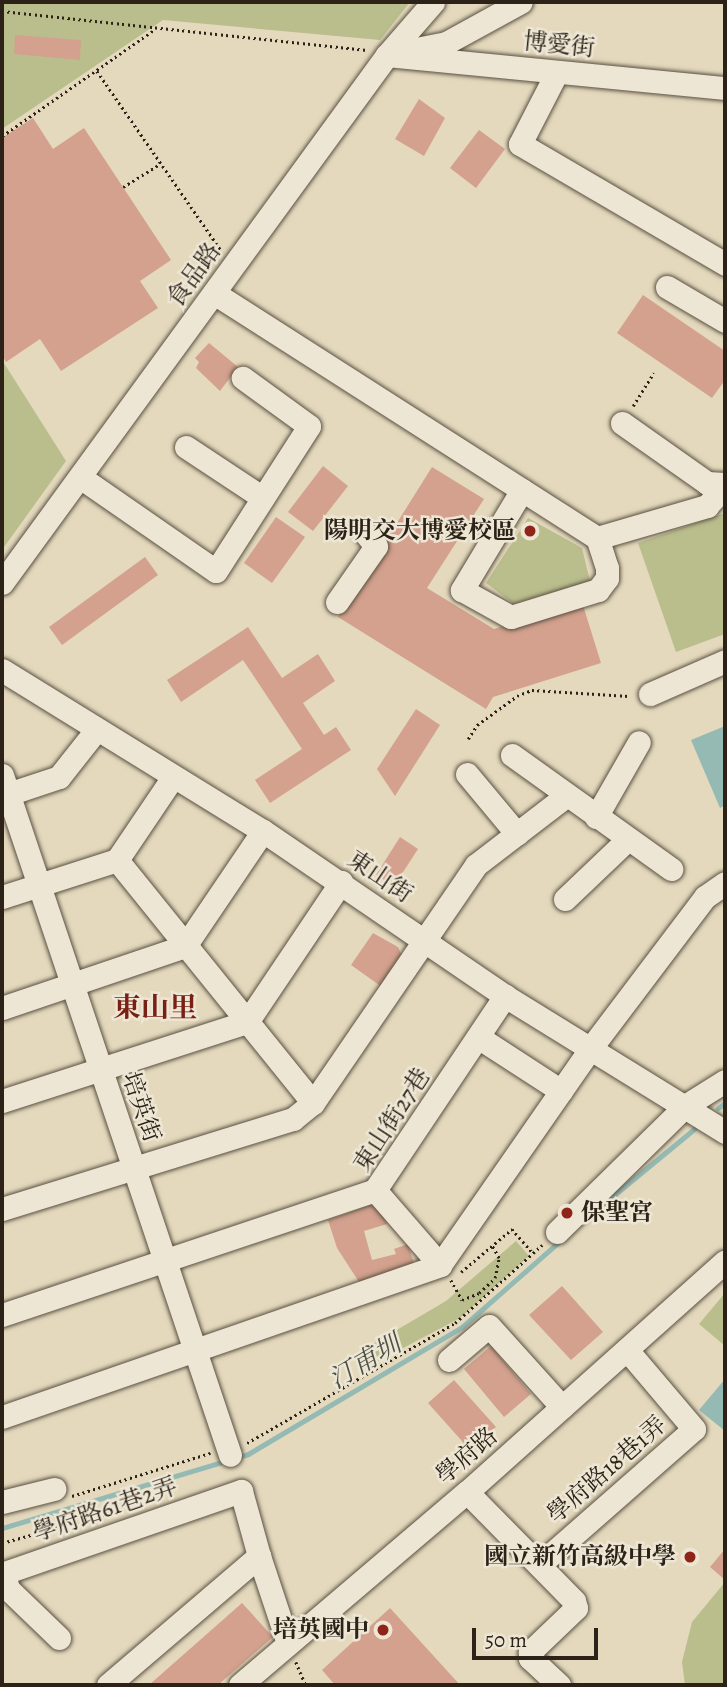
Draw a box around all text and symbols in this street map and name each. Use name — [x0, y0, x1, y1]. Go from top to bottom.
street label: 博愛街 — [522, 27, 596, 63]
street label: 食品路 — [161, 237, 227, 313]
place label: 陽明交大博愛校區 — [324, 517, 516, 545]
marker: 陽明交大博愛校區 — [522, 523, 538, 539]
street label: 東山街 — [342, 845, 418, 909]
district label: 東山里 — [113, 991, 197, 1025]
street label: 東山街27巷 — [348, 1063, 436, 1177]
street label: 培英街 — [116, 1068, 166, 1146]
place label: 保聖宮 — [581, 1199, 653, 1227]
marker: 保聖宮 — [559, 1205, 575, 1221]
water label: 汀甫圳 — [324, 1329, 406, 1395]
street label: 學府路18巷1弄 — [542, 1411, 672, 1529]
street label: 學府路 — [430, 1422, 504, 1490]
street label: 學府路61巷2弄 — [29, 1472, 181, 1548]
place label: 國立新竹高級中學 — [484, 1543, 676, 1571]
marker: 國立新竹高級中學 — [682, 1549, 698, 1565]
scale bar — [475, 1614, 601, 1658]
place label: 培英國中 — [273, 1616, 369, 1644]
marker: 培英國中 — [375, 1622, 391, 1638]
text: 50 m — [485, 1626, 527, 1654]

